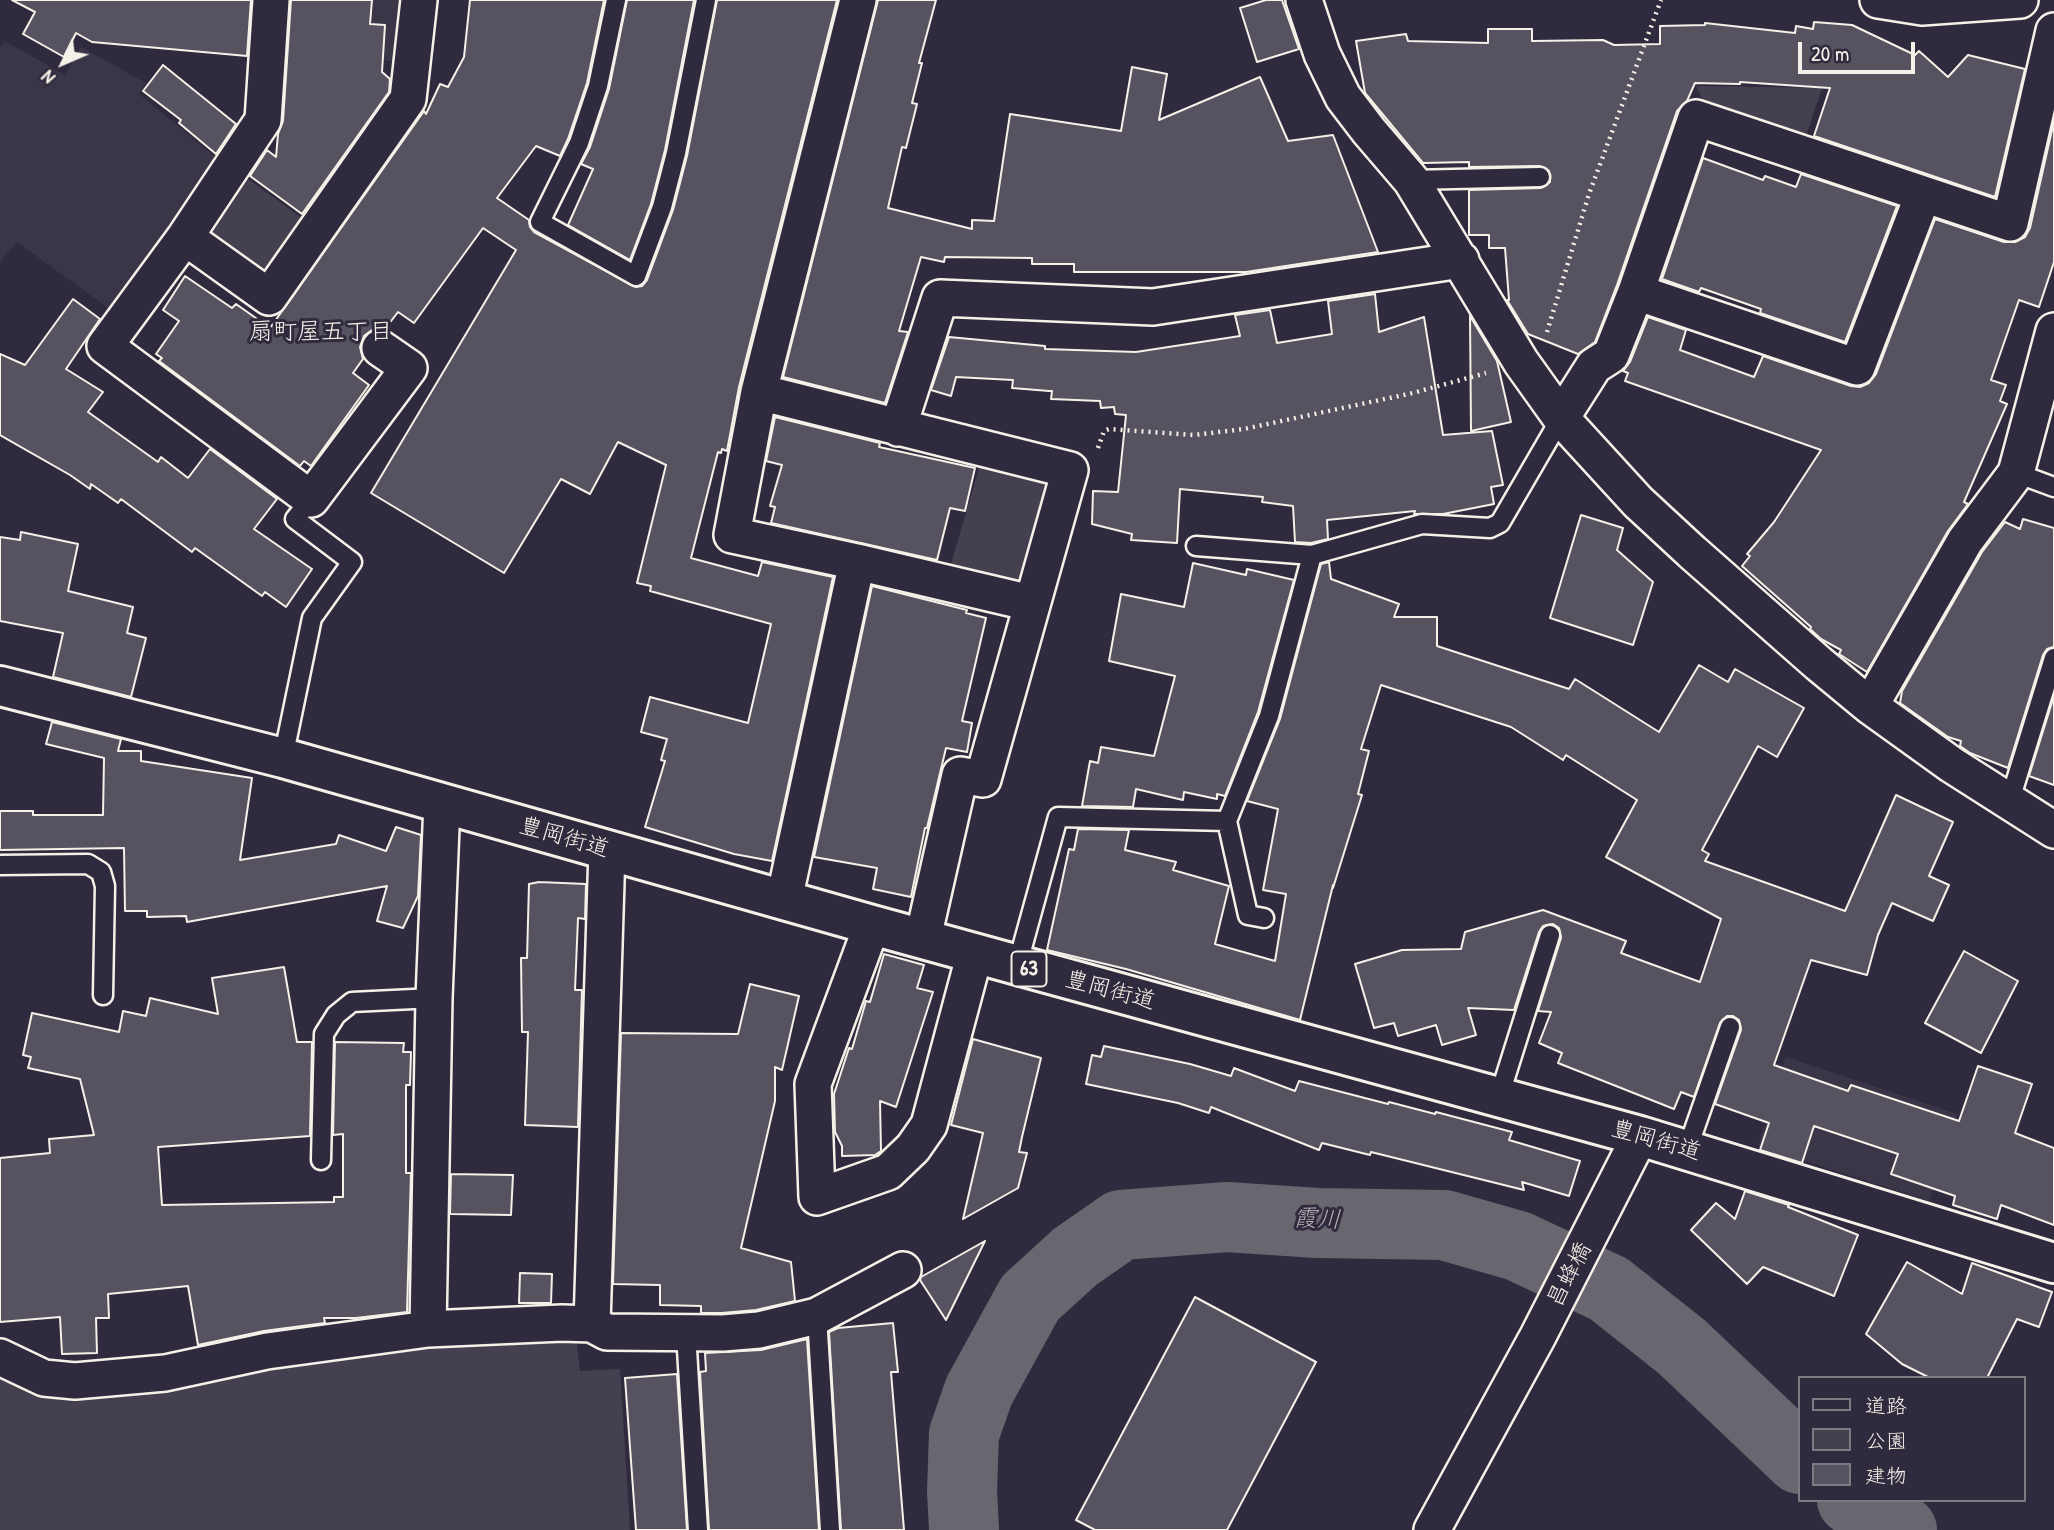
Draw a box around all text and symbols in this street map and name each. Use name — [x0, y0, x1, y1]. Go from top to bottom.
north arrow — [28, 28, 98, 98]
scale bar — [1802, 28, 1919, 72]
text: 20 m — [1811, 39, 1849, 68]
text: N — [35, 65, 61, 90]
district label: 扇町屋五丁目 — [249, 319, 393, 347]
street label: 豊岡街道 — [516, 812, 612, 864]
road number: 63 — [1012, 951, 1046, 986]
street label: 豊岡街道 — [1062, 966, 1158, 1016]
street label: 豊岡街道 — [1608, 1115, 1704, 1167]
water label: 霞川 — [1293, 1205, 1341, 1235]
street label: 昌蜂橋 — [1542, 1238, 1598, 1312]
legend — [1798, 1376, 2026, 1502]
text: 道路 — [1865, 1391, 1907, 1420]
text: 公園 — [1865, 1426, 1907, 1455]
text: 建物 — [1865, 1461, 1907, 1490]

